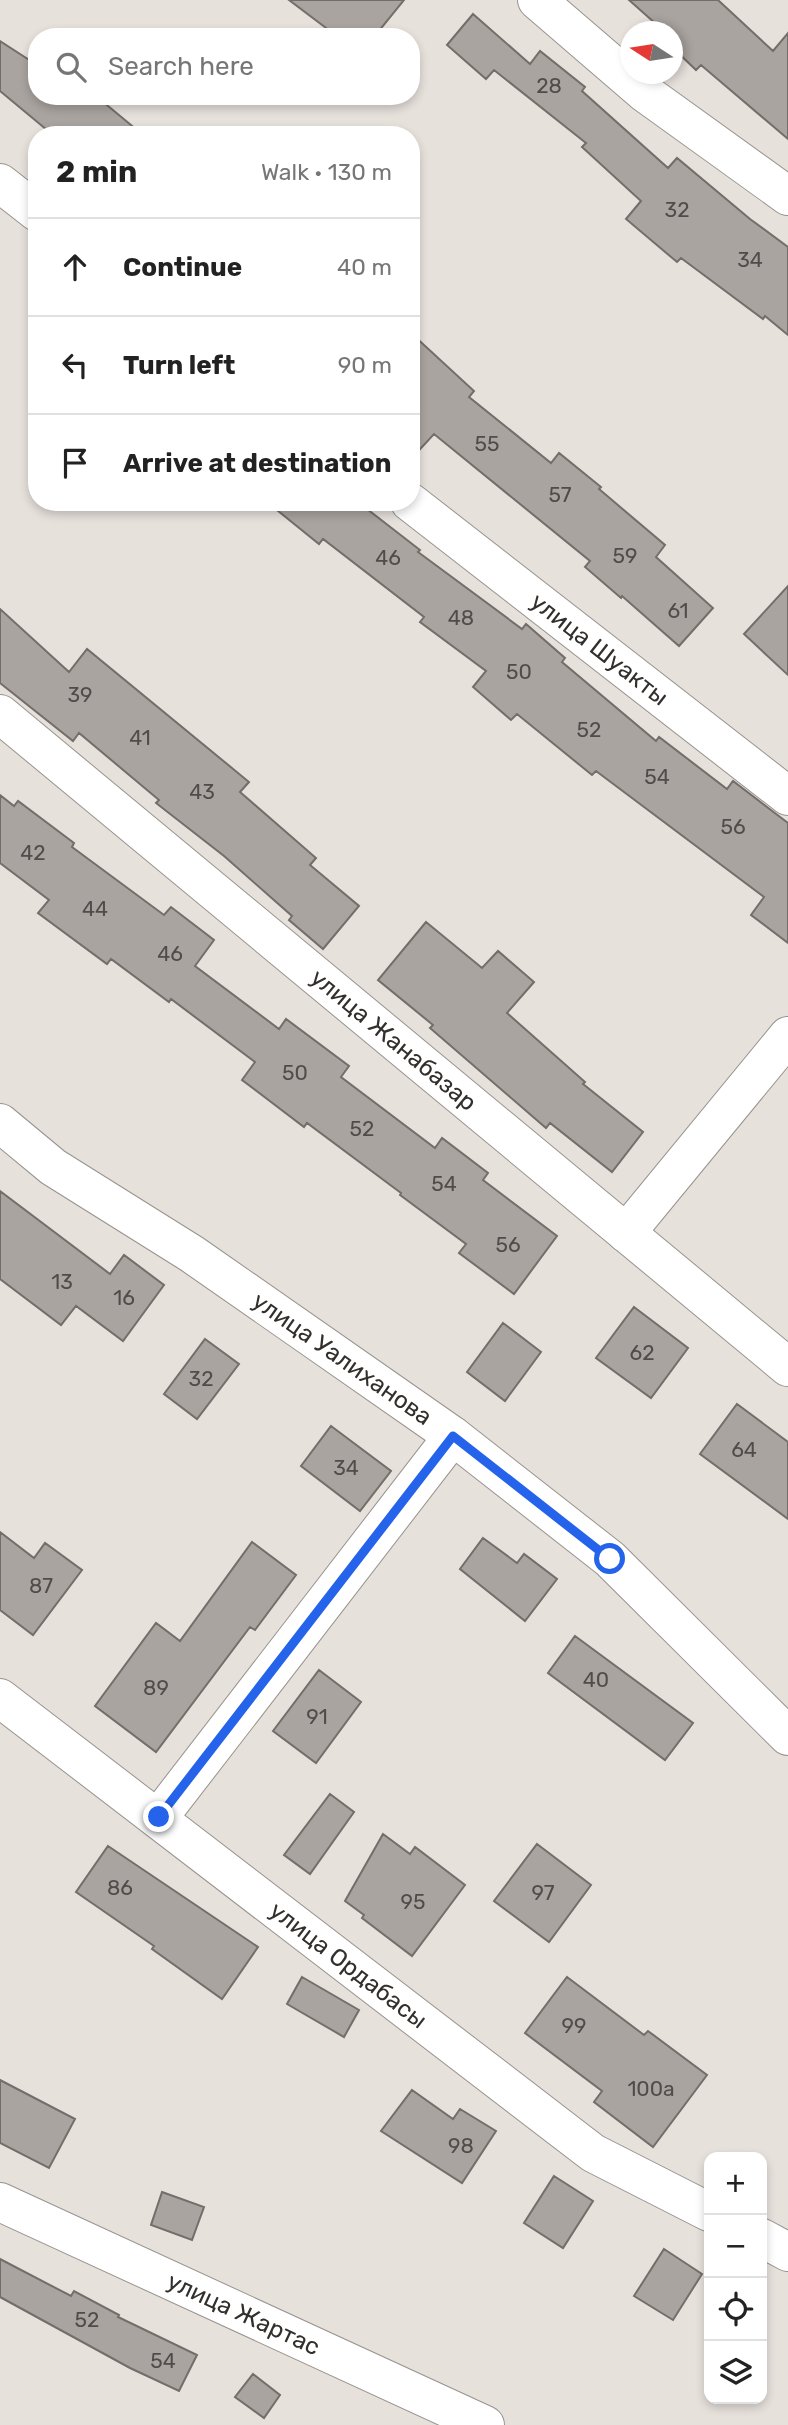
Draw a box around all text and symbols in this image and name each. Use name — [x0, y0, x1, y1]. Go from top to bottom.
north arrow — [620, 21, 683, 84]
search box — [28, 28, 420, 105]
icon: search — [52, 48, 90, 86]
text: Search here — [108, 51, 254, 82]
house number: 28 — [536, 73, 562, 98]
text: 2 min — [56, 154, 137, 190]
text: Walk · 130 m — [261, 158, 392, 186]
house number: 32 — [665, 197, 689, 222]
house number: 34 — [737, 247, 763, 272]
icon: ahead — [56, 248, 94, 286]
text: Continue — [123, 252, 242, 283]
text: 40 m — [337, 253, 392, 281]
icon: left — [56, 346, 94, 384]
text: Turn left — [123, 350, 235, 381]
text: 90 m — [338, 351, 392, 379]
house number: 55 — [475, 431, 499, 456]
icon: arrive — [56, 444, 94, 482]
text: Arrive at destination — [123, 448, 391, 479]
house number: 57 — [548, 482, 572, 507]
house number: 59 — [613, 543, 637, 568]
house number: 46 — [375, 545, 401, 570]
street label: улица Шуакты — [525, 587, 674, 712]
house number: 61 — [667, 598, 689, 623]
house number: 48 — [448, 605, 474, 630]
house number: 50 — [506, 659, 532, 684]
house number: 39 — [67, 682, 93, 707]
house number: 52 — [577, 717, 601, 742]
house number: 41 — [129, 725, 151, 750]
house number: 54 — [644, 764, 670, 789]
house number: 43 — [189, 779, 215, 804]
house number: 56 — [720, 814, 746, 839]
house number: 42 — [20, 840, 46, 865]
house number: 44 — [82, 896, 108, 921]
house number: 46 — [157, 941, 183, 966]
street label: улица Жанабазар — [305, 963, 482, 1117]
house number: 50 — [282, 1060, 308, 1085]
house number: 52 — [350, 1116, 374, 1141]
house number: 54 — [431, 1171, 457, 1196]
house number: 56 — [495, 1232, 521, 1257]
house number: 13 — [51, 1269, 73, 1294]
house number: 16 — [113, 1285, 135, 1310]
street label: улица Уалиханова — [247, 1287, 437, 1431]
house number: 62 — [630, 1340, 655, 1365]
house number: 32 — [189, 1366, 213, 1391]
house number: 64 — [731, 1437, 757, 1462]
house number: 34 — [333, 1455, 359, 1480]
route start — [594, 1543, 625, 1574]
house number: 87 — [29, 1573, 53, 1598]
house number: 40 — [583, 1667, 609, 1692]
house number: 89 — [143, 1675, 169, 1700]
house number: 91 — [306, 1704, 328, 1729]
route end — [143, 1801, 174, 1832]
house number: 86 — [107, 1875, 133, 1900]
house number: 97 — [531, 1880, 555, 1905]
house number: 95 — [401, 1889, 425, 1914]
street label: улица Ордабасы — [264, 1896, 432, 2034]
house number: 99 — [562, 2013, 586, 2038]
house number: 100а — [627, 2076, 675, 2101]
house number: 98 — [448, 2133, 474, 2158]
map controls — [704, 2152, 767, 2404]
button: + — [704, 2152, 767, 2215]
button: − — [704, 2215, 767, 2278]
street label: улица Жартас — [163, 2267, 324, 2361]
button: locate — [704, 2278, 767, 2341]
house number: 52 — [75, 2307, 99, 2332]
button: layers — [704, 2341, 767, 2404]
house number: 54 — [150, 2348, 176, 2373]

